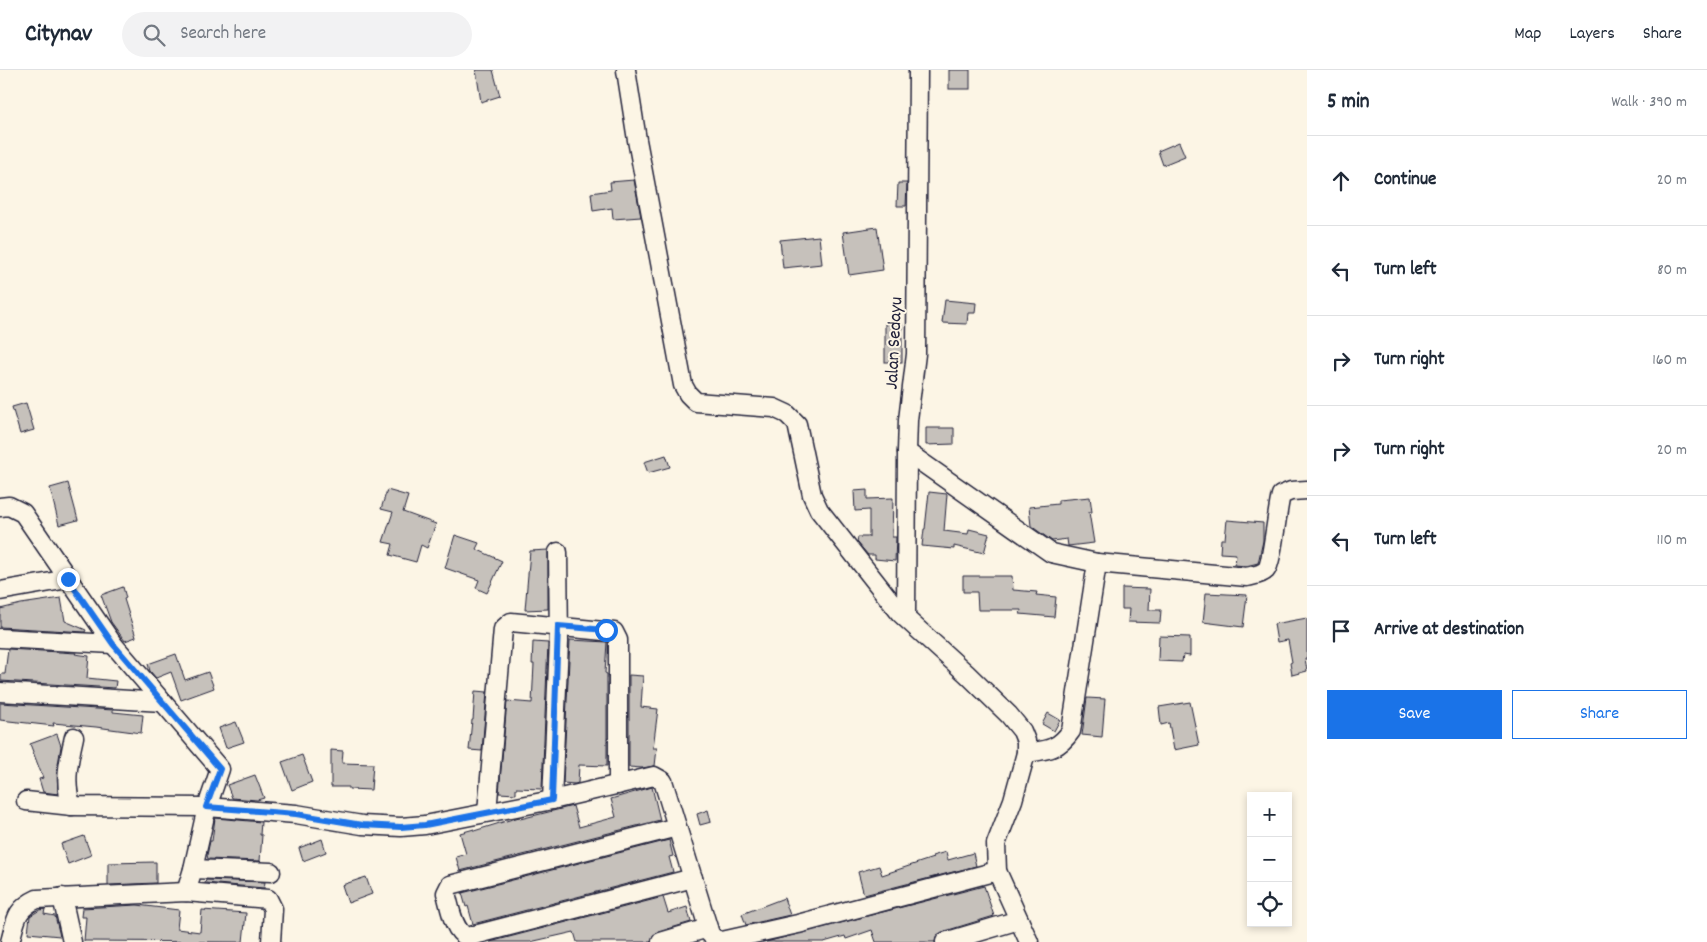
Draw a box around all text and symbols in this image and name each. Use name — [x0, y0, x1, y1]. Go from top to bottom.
search box — [122, 12, 472, 57]
text: Citynav — [25, 18, 92, 52]
icon: search — [140, 21, 168, 49]
text: Search here — [180, 21, 266, 48]
text: Map — [1514, 22, 1541, 47]
text: Layers — [1569, 22, 1615, 47]
text: Share — [1643, 22, 1682, 47]
text: 5 min — [1327, 88, 1370, 118]
text: Walk · 390 m — [1611, 91, 1687, 114]
icon: ahead — [1327, 167, 1355, 195]
text: Continue — [1374, 167, 1436, 194]
text: 20 m — [1657, 169, 1687, 192]
icon: left — [1327, 257, 1355, 285]
text: Turn left — [1374, 257, 1437, 284]
text: 80 m — [1657, 259, 1687, 282]
street label: Jalan Sedayu — [880, 296, 911, 390]
icon: right — [1327, 347, 1355, 375]
text: Turn right — [1374, 347, 1445, 374]
text: 160 m — [1652, 349, 1687, 372]
icon: right — [1327, 437, 1355, 465]
text: Turn right — [1374, 437, 1445, 464]
text: 20 m — [1657, 439, 1687, 462]
icon: left — [1327, 527, 1355, 555]
text: Turn left — [1374, 527, 1437, 554]
text: 110 m — [1657, 529, 1687, 552]
route end — [57, 568, 80, 591]
icon: arrive — [1327, 617, 1355, 645]
text: Arrive at destination — [1374, 617, 1524, 644]
route start — [595, 619, 618, 642]
button: Save — [1327, 690, 1502, 739]
button: Share — [1512, 690, 1687, 739]
map controls — [1247, 792, 1292, 927]
button: + — [1247, 792, 1292, 837]
button: − — [1247, 837, 1292, 882]
button: locate — [1247, 882, 1292, 927]

